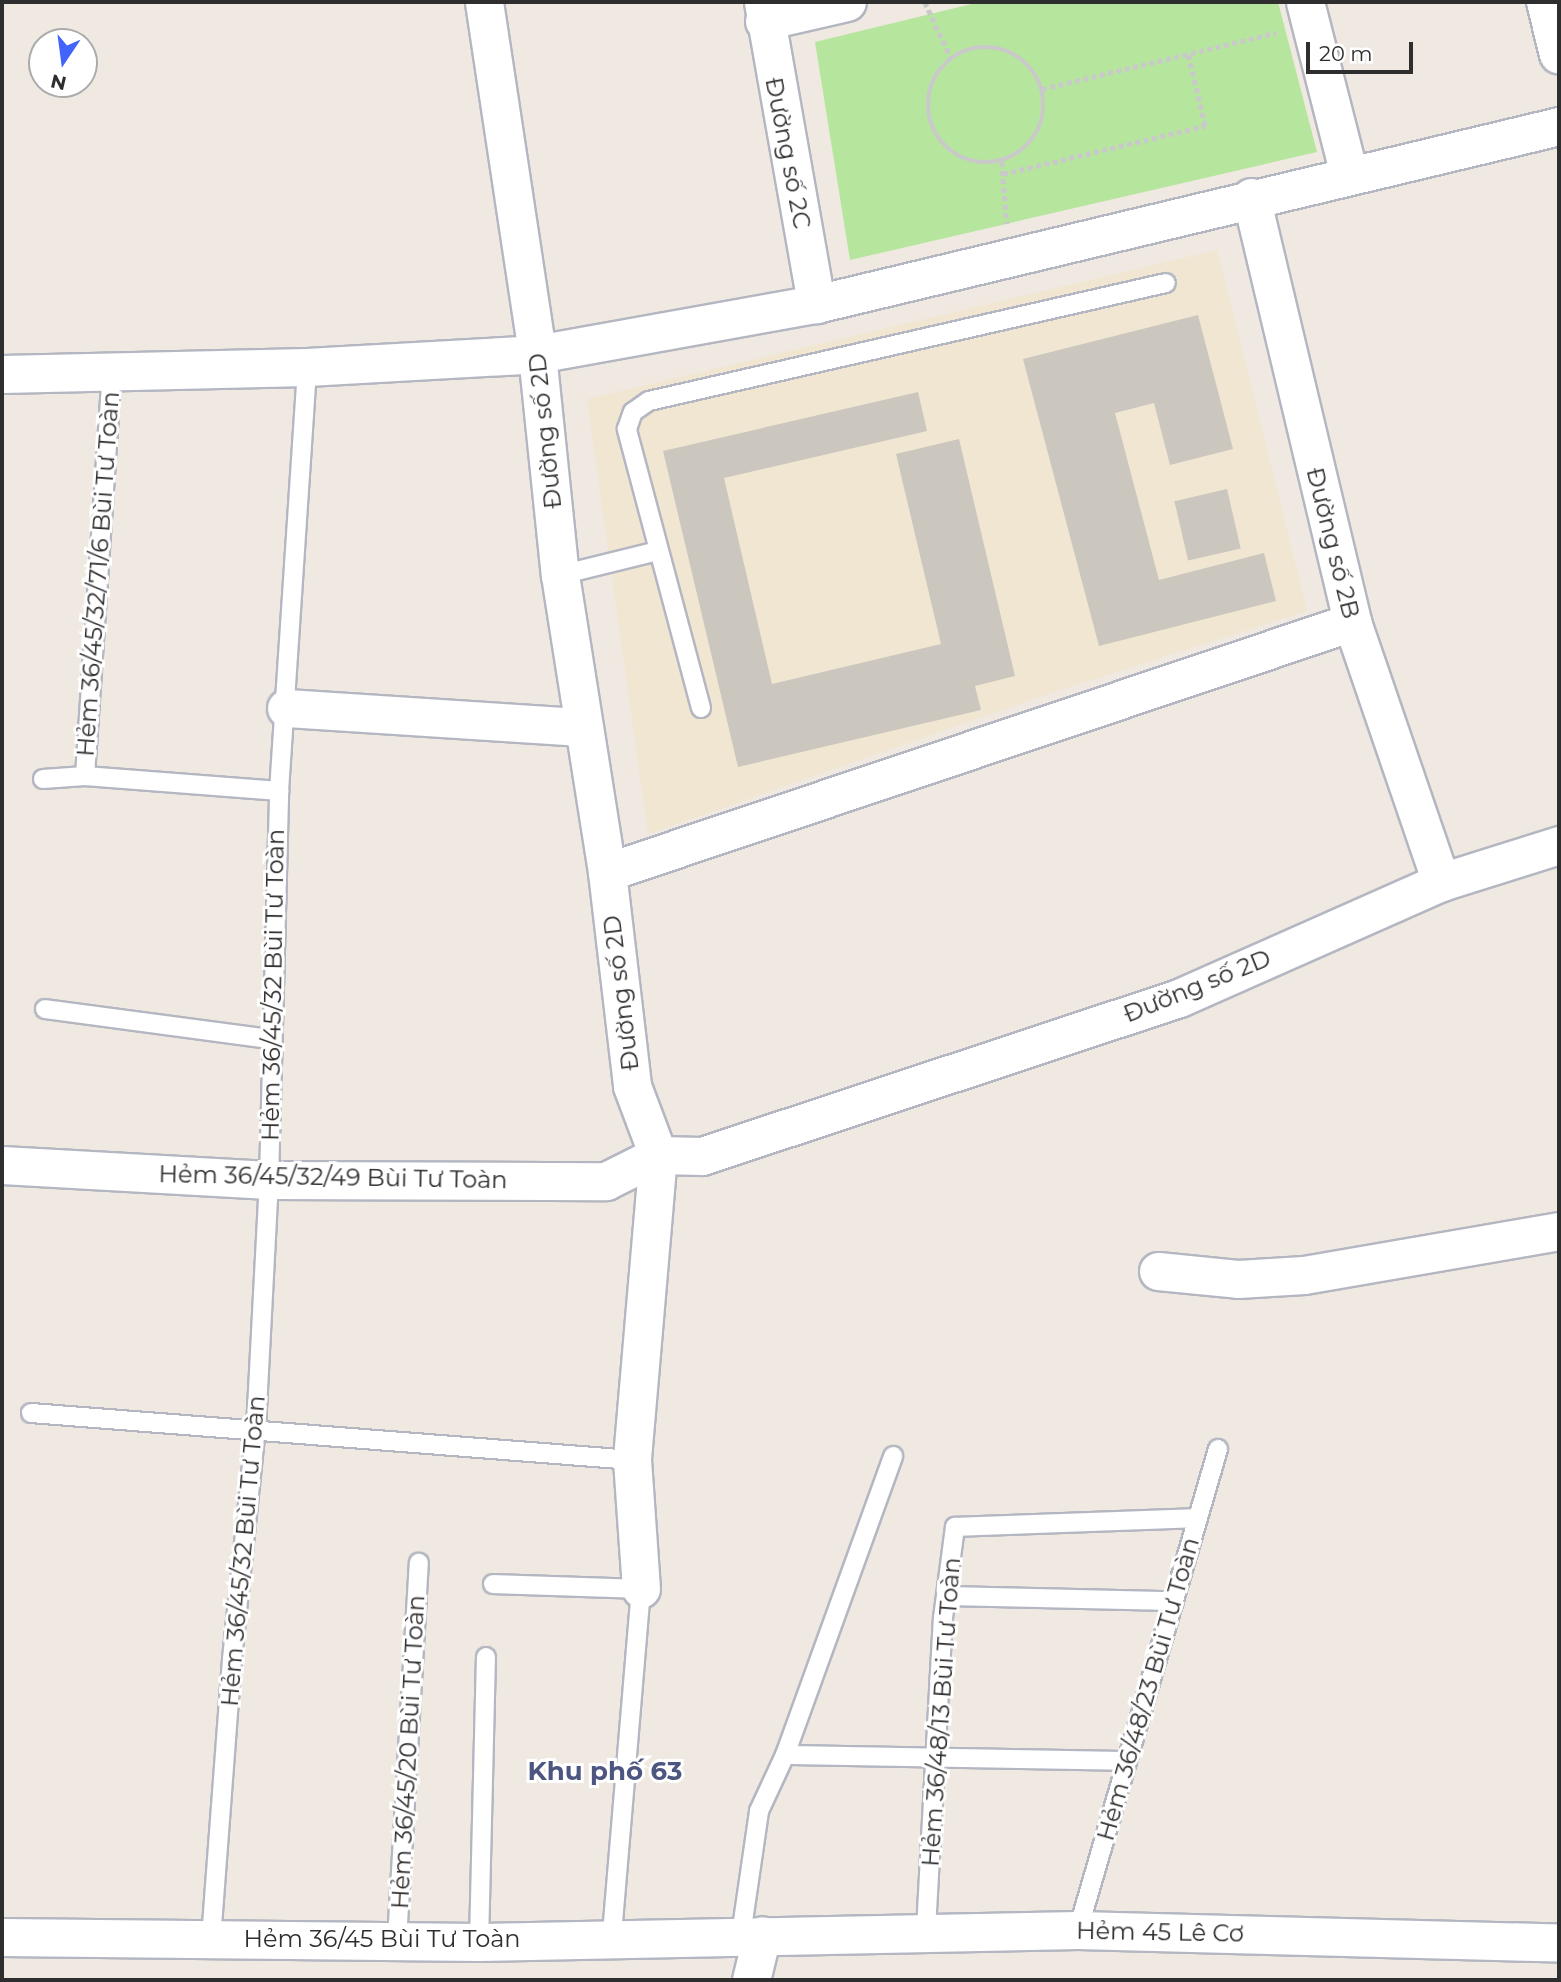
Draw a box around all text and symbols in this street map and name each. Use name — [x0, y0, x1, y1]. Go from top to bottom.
north arrow — [28, 28, 98, 98]
scale bar — [1309, 28, 1416, 72]
text: 20 m — [1319, 41, 1373, 66]
text: N — [49, 69, 69, 95]
street label: Đường số 2C — [759, 75, 817, 231]
street label: Đường số 2D — [523, 352, 567, 510]
street label: Hẻm 36/45/32/71/6 Bùi Tư Toàn — [71, 390, 125, 758]
street label: Đường số 2B — [1300, 465, 1366, 621]
street label: Hẻm 36/45/32 Bùi Tư Toàn — [256, 829, 290, 1141]
street label: Đường số 2D — [597, 914, 645, 1072]
street label: Đường số 2D — [1119, 943, 1275, 1029]
street label: Hẻm 36/45/32/49 Bùi Tư Toàn — [158, 1160, 508, 1194]
street label: Hẻm 36/45/32 Bùi Tư Toàn — [215, 1394, 271, 1708]
street label: Hẻm 36/48/23 Bùi Tư Toàn — [1091, 1534, 1205, 1844]
street label: Hẻm 36/48/13 Bùi Tư Toàn — [916, 1556, 966, 1868]
street label: Hẻm 36/45/20 Bùi Tư Toàn — [385, 1594, 431, 1910]
district label: Khu phố 63 — [528, 1756, 682, 1788]
street label: Hẻm 45 Lê Cơ — [1076, 1916, 1244, 1948]
street label: Hẻm 36/45 Bùi Tư Toàn — [243, 1925, 521, 1953]

